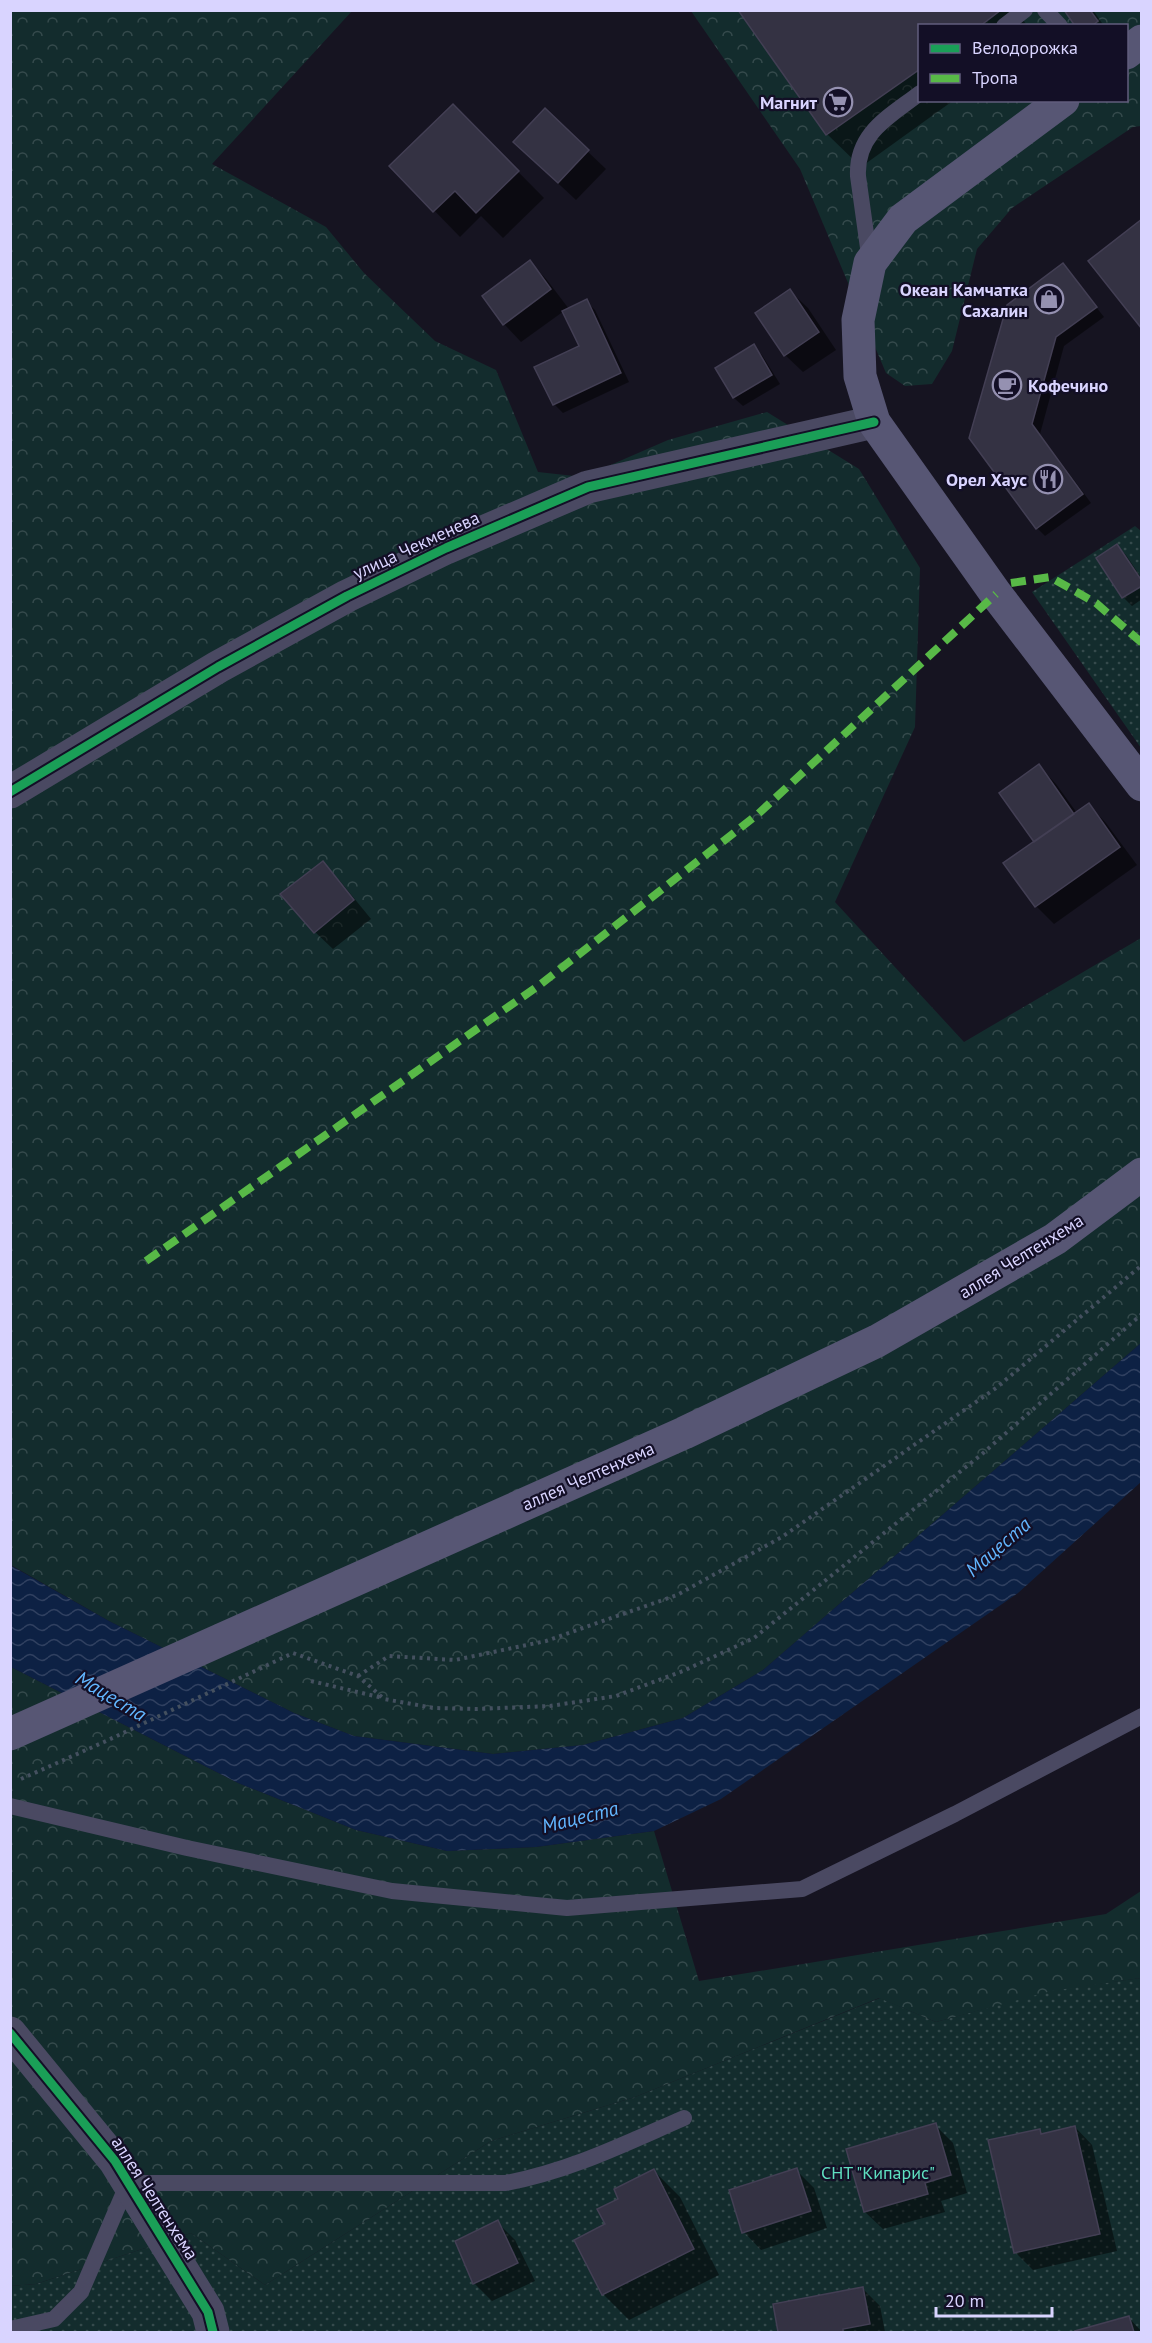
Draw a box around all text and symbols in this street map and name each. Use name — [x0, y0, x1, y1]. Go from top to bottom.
legend — [918, 24, 1128, 102]
text: Велодорожка — [972, 36, 1078, 59]
text: Тропа — [972, 66, 1018, 89]
supermarket icon: Магнит — [822, 86, 854, 118]
place label: Магнит — [760, 91, 817, 114]
place label: Океан Камчатка Сахалин — [900, 278, 1028, 322]
shop icon: Океан Камчатка Сахалин — [1033, 283, 1065, 315]
cafe icon: Кофечино — [991, 369, 1023, 401]
place label: Кофечино — [1028, 374, 1109, 397]
restaurant icon: Орел Хаус — [1032, 463, 1064, 495]
place label: Орел Хаус — [946, 468, 1027, 491]
street label: улица Чекменева — [349, 506, 483, 584]
street label: аллея Челтенхема — [954, 1208, 1088, 1304]
street label: аллея Челтенхема — [518, 1437, 658, 1515]
water label: Мацеста — [960, 1511, 1036, 1582]
water label: Мацеста — [71, 1665, 151, 1727]
water label: Мацеста — [539, 1795, 621, 1839]
street label: аллея Челтенхема — [107, 2132, 203, 2264]
park label: СНТ "Кипарис" — [821, 2161, 935, 2184]
scale bar — [936, 2280, 1052, 2318]
text: 20 m — [945, 2289, 984, 2312]

